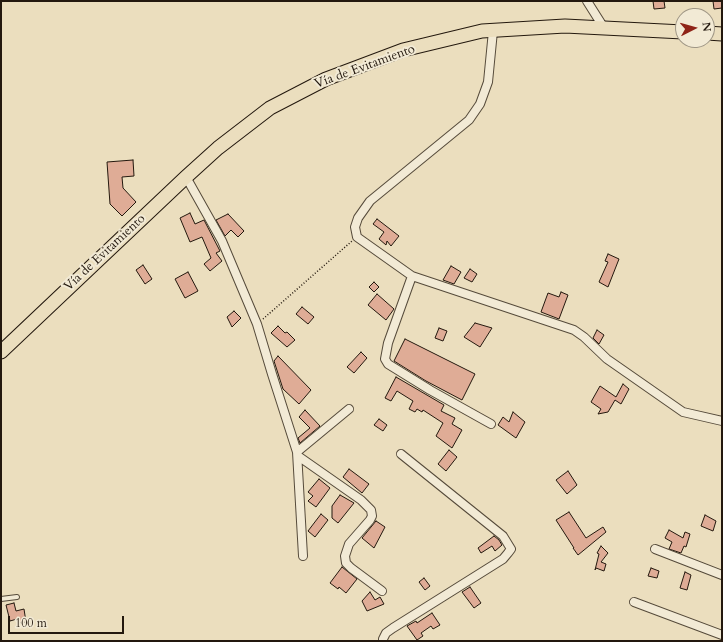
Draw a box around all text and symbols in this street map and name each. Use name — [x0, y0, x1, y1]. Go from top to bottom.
north arrow — [675, 8, 715, 48]
text: N — [698, 21, 714, 32]
street label: Vía de Evitamiento — [313, 42, 417, 92]
street label: Vía de Evitamiento — [61, 211, 149, 295]
scale bar — [10, 608, 126, 634]
text: 100 m — [15, 615, 47, 631]

